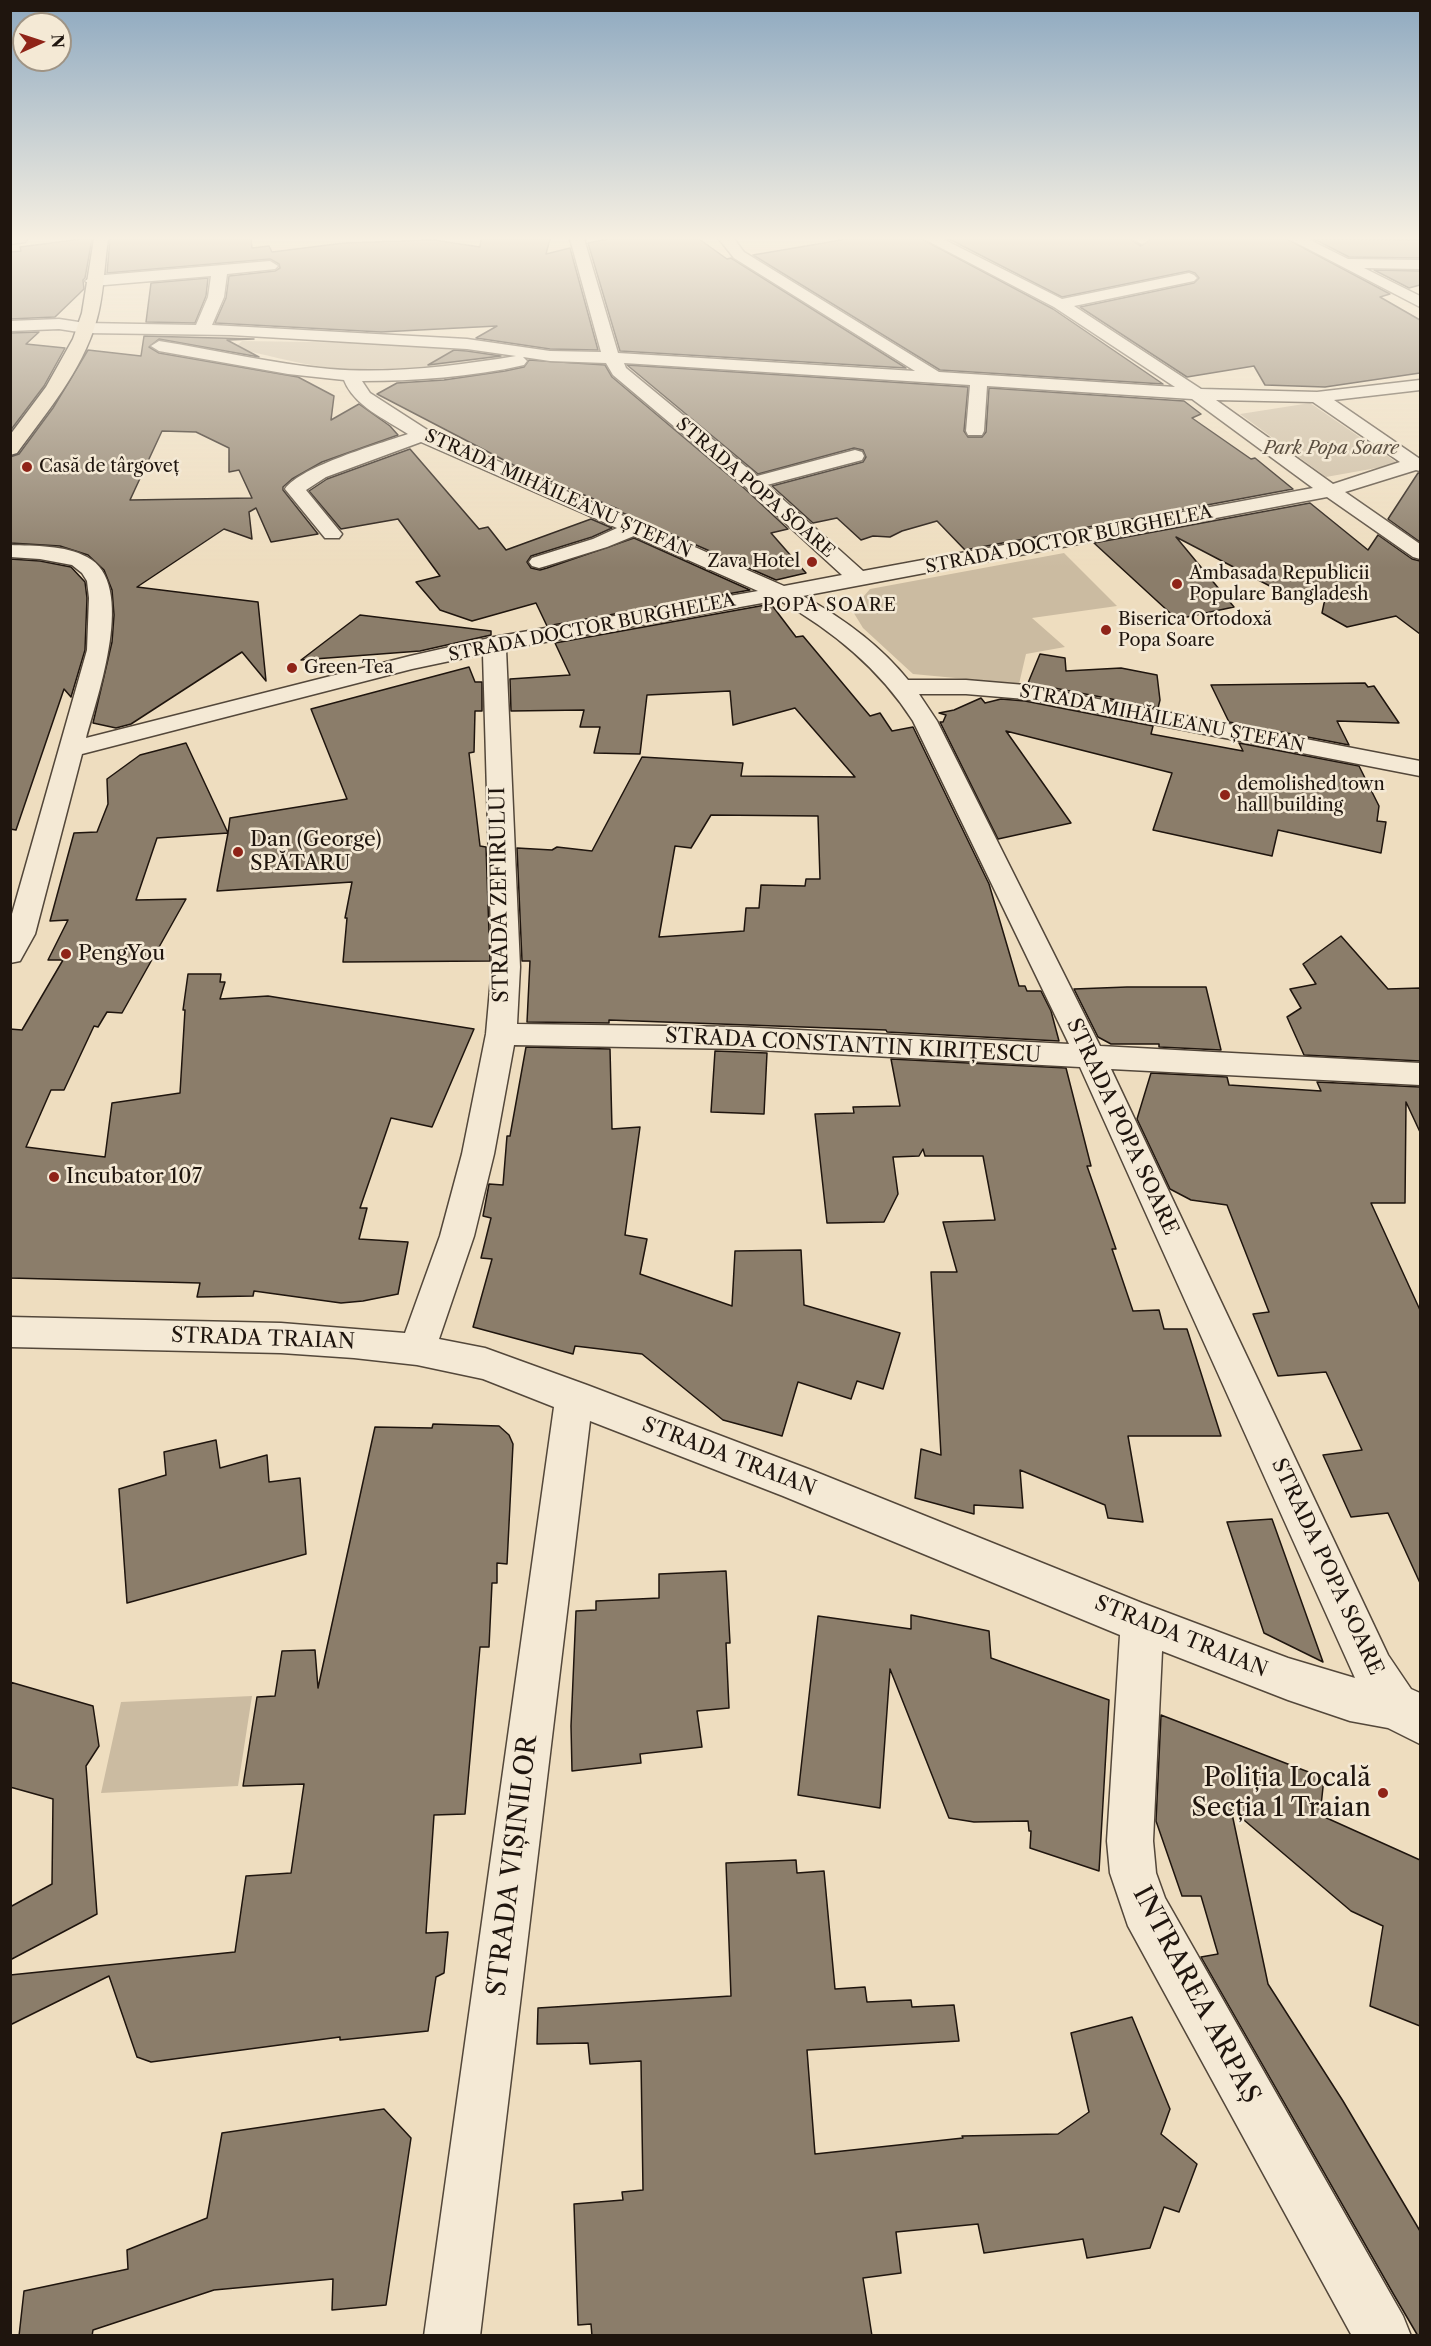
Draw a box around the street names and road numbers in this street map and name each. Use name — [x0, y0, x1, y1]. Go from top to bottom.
street label: STRADA POPA SOARE — [671, 413, 839, 563]
street label: STRADA MIHĂILEANU ȘTEFAN — [421, 425, 695, 563]
street label: STRADA DOCTOR BURGHELEA — [924, 502, 1214, 578]
street label: STRADA DOCTOR BURGHELEA — [447, 590, 737, 666]
street label: STRADA MIHĂILEANU ȘTEFAN — [1018, 681, 1306, 757]
street label: STRADA ZEFIRULUI — [486, 787, 514, 1003]
street label: STRADA POPA SOARE — [1061, 1015, 1183, 1239]
street label: STRADA CONSTANTIN KIRIȚESCU — [664, 1024, 1042, 1068]
street label: STRADA TRAIAN — [171, 1323, 355, 1355]
street label: STRADA TRAIAN — [639, 1412, 819, 1502]
street label: STRADA POPA SOARE — [1266, 1455, 1388, 1679]
street label: STRADA TRAIAN — [1091, 1591, 1271, 1683]
street label: STRADA VIȘINILOR — [482, 1734, 544, 1998]
street label: INTRAREA ARPAȘ — [1126, 1881, 1266, 2109]

